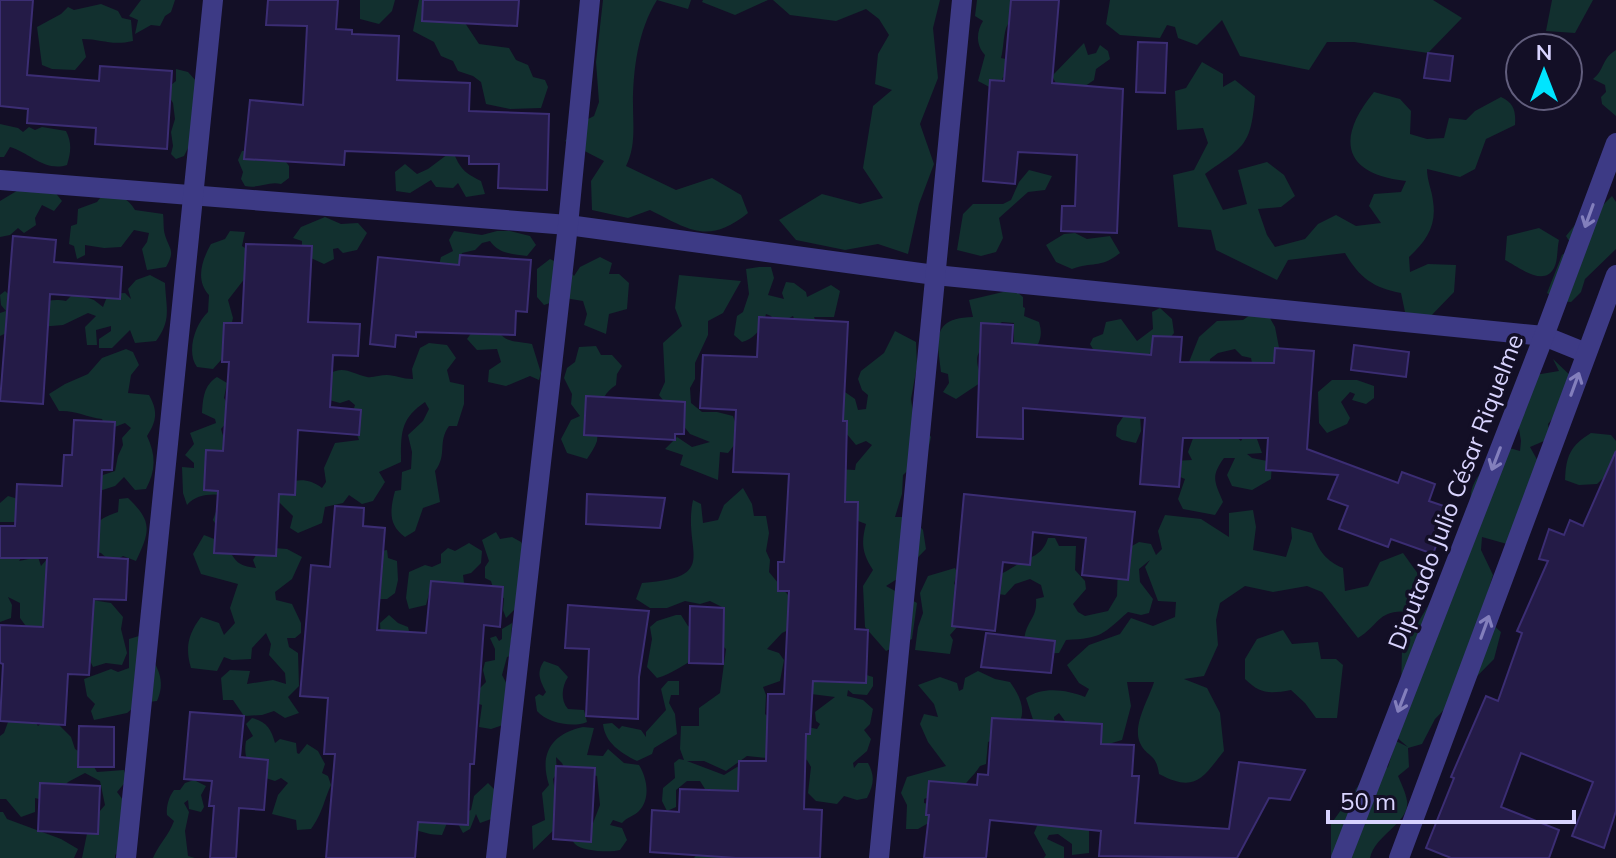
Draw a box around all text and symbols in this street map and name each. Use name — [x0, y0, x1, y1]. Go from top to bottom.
north arrow — [1504, 32, 1584, 112]
text: N — [1536, 38, 1552, 66]
one-way arrow — [1581, 203, 1595, 228]
street label: Diputado Julio César Riquelme — [1381, 330, 1529, 654]
one-way arrow — [1569, 372, 1583, 397]
one-way arrow — [1488, 446, 1502, 471]
one-way arrow — [1479, 616, 1493, 640]
one-way arrow — [1394, 689, 1408, 713]
scale bar — [1328, 774, 1574, 824]
text: 50 m — [1340, 786, 1396, 816]

